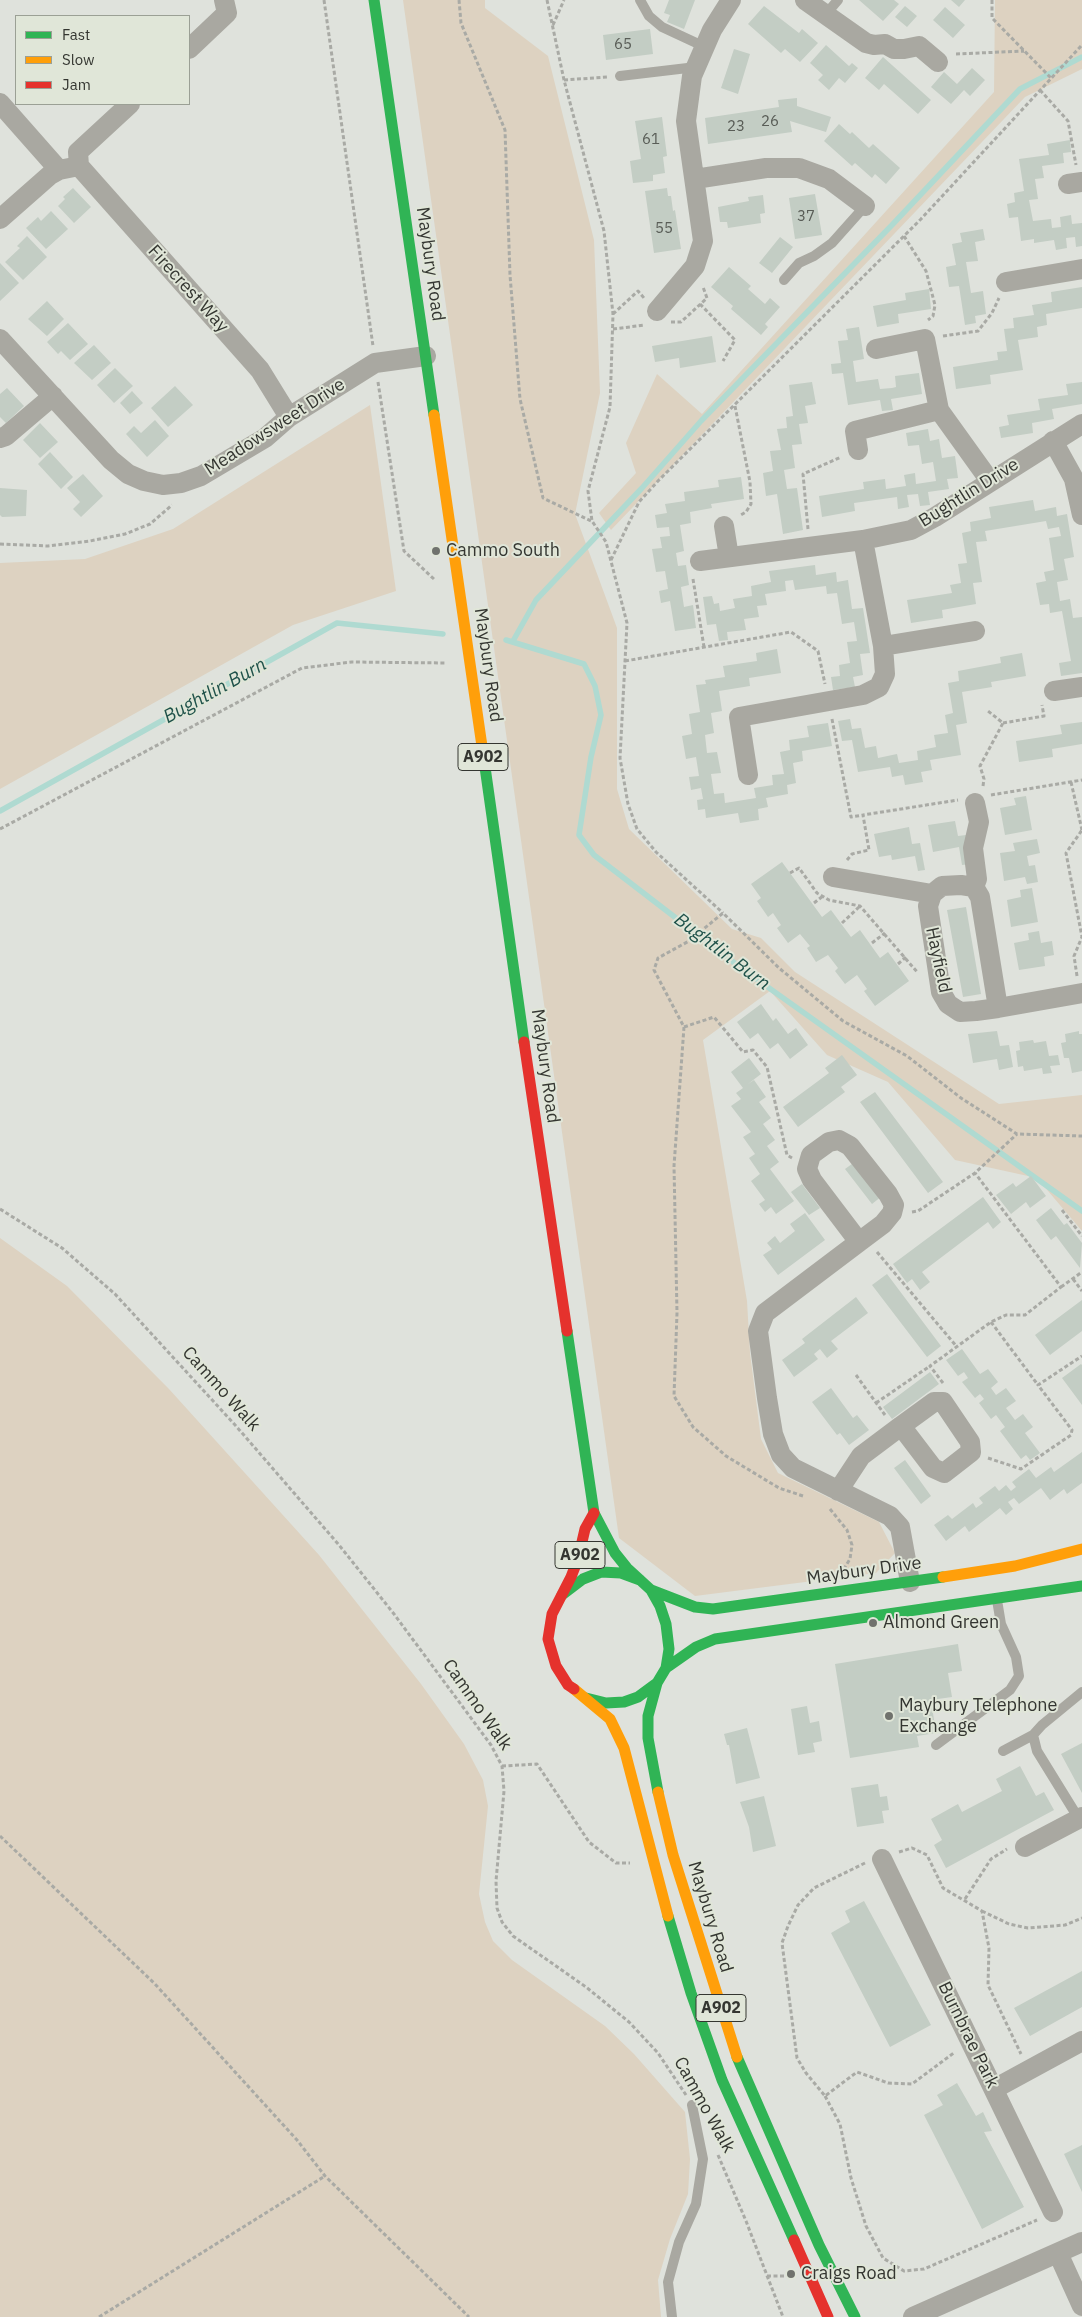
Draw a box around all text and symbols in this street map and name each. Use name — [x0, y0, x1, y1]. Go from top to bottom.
legend — [15, 15, 190, 105]
text: Fast — [62, 25, 90, 44]
house number: 65 — [614, 36, 632, 54]
text: Slow — [62, 50, 95, 69]
text: Jam — [62, 75, 91, 94]
house number: 26 — [761, 113, 779, 131]
house number: 23 — [727, 118, 745, 136]
house number: 61 — [642, 131, 660, 149]
street label: Maybury Road — [411, 205, 449, 323]
house number: 37 — [797, 208, 815, 226]
house number: 55 — [655, 220, 673, 238]
street label: Firecrest Way — [143, 241, 233, 337]
street label: Meadowsweet Drive — [201, 374, 349, 480]
street label: Bughtlin Drive — [915, 454, 1023, 532]
place label: Cammo South — [446, 540, 560, 562]
marker: Cammo South — [430, 545, 442, 557]
street label: Maybury Road — [469, 606, 507, 724]
water label: Bughtlin Burn — [159, 653, 271, 729]
road number: A902 — [458, 744, 508, 770]
water label: Bughtlin Burn — [669, 908, 775, 996]
street label: Hayfield — [921, 925, 955, 995]
street label: Maybury Road — [526, 1007, 564, 1125]
street label: Cammo Walk — [177, 1342, 265, 1436]
road number: A902 — [555, 1542, 605, 1568]
street label: Maybury Drive — [805, 1552, 923, 1590]
place label: Almond Green — [883, 1612, 999, 1634]
marker: Almond Green — [867, 1617, 879, 1629]
street label: Cammo Walk — [438, 1655, 516, 1755]
place label: Maybury Telephone Exchange — [899, 1695, 1057, 1738]
marker: Maybury Telephone Exchange — [883, 1710, 895, 1722]
street label: Maybury Road — [683, 1859, 737, 1975]
street label: Burnbrae Park — [933, 1978, 1003, 2092]
road number: A902 — [696, 1995, 746, 2022]
street label: Cammo Walk — [669, 2053, 739, 2157]
place label: Craigs Road — [801, 2263, 897, 2285]
marker: Craigs Road — [785, 2268, 797, 2280]

